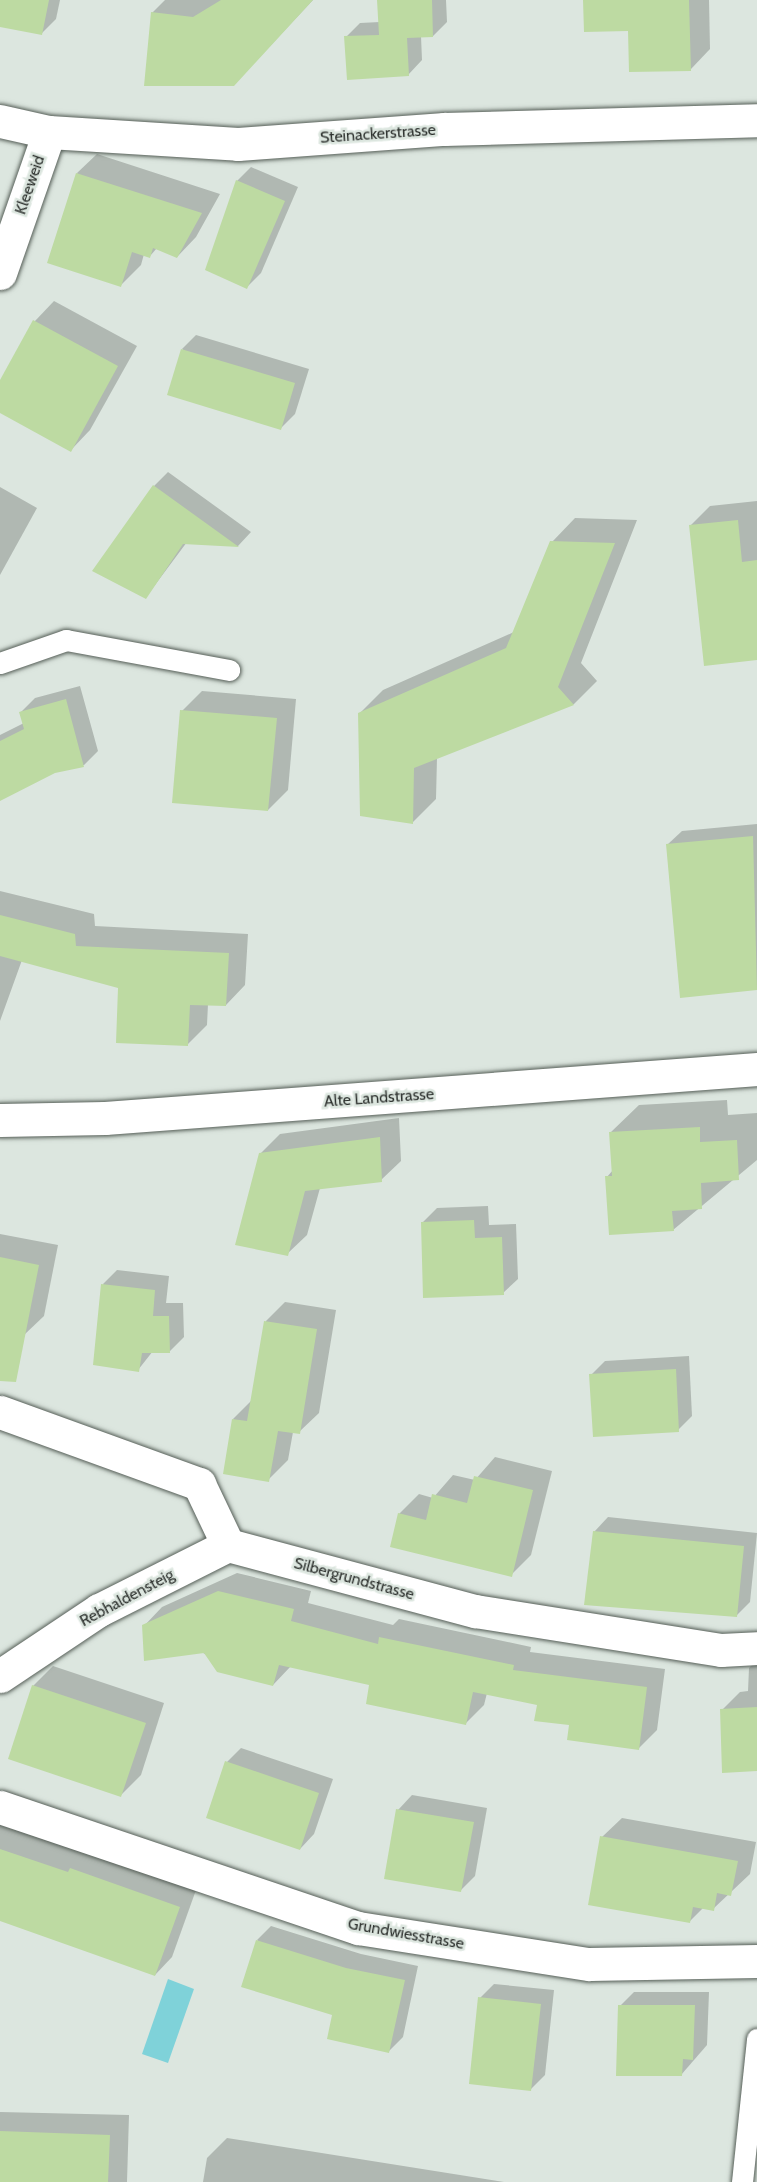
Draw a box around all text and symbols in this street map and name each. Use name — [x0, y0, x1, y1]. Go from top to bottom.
street label: Steinackerstrasse — [319, 120, 437, 148]
street label: Kleeweid — [11, 153, 49, 217]
street label: Alte Landstrasse — [323, 1085, 435, 1111]
street label: Silbergrundstrasse — [292, 1554, 416, 1604]
street label: Rebhaldensteig — [77, 1565, 177, 1631]
street label: Grundwiesstrasse — [346, 1914, 466, 1954]

